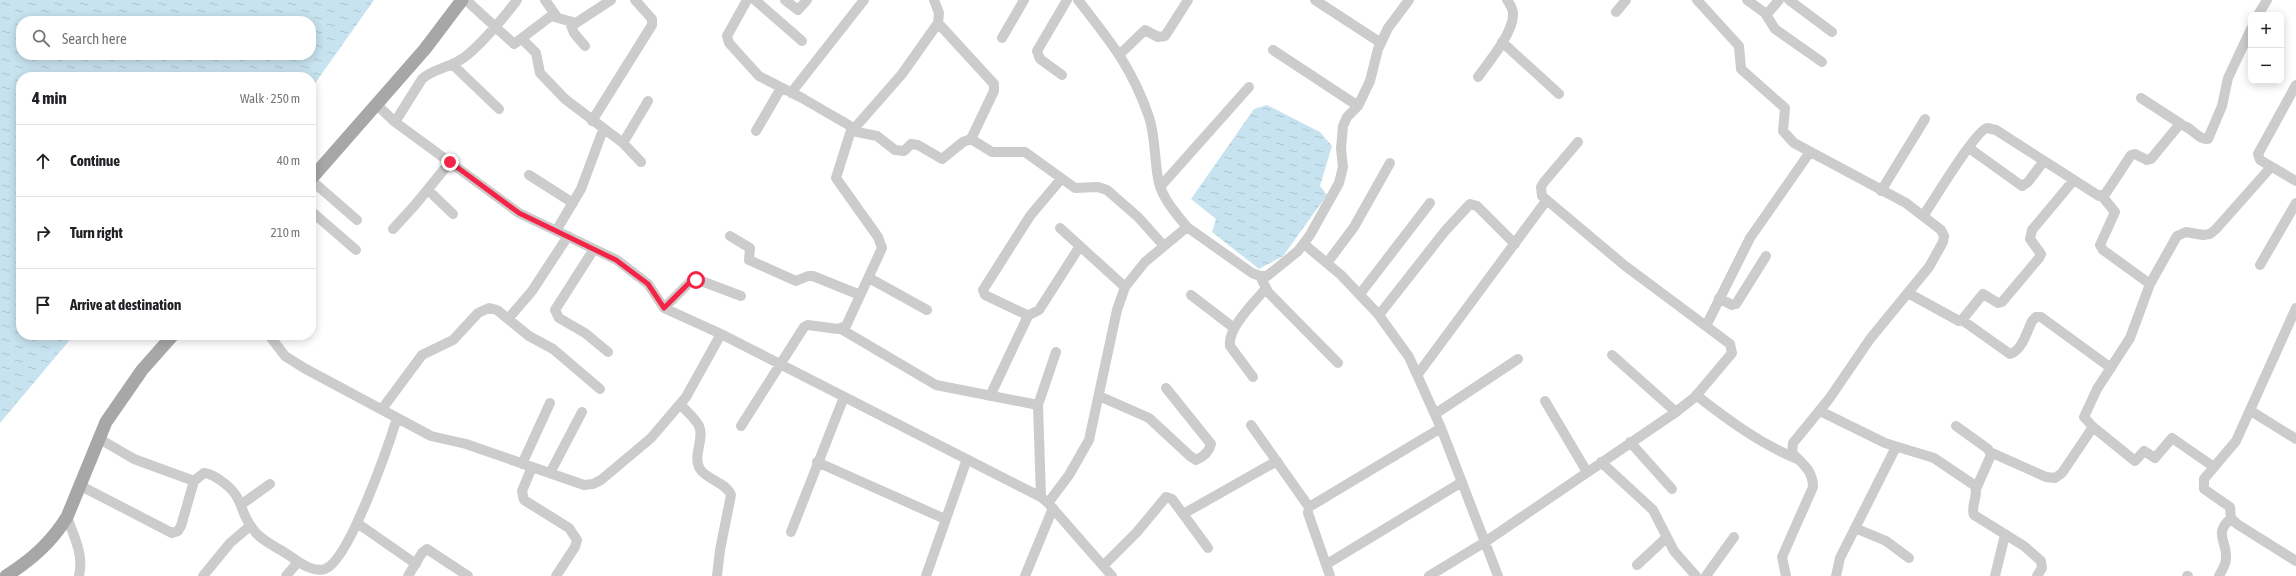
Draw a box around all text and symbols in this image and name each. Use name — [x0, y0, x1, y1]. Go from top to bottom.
map controls — [2248, 12, 2284, 84]
button: + — [2248, 12, 2284, 48]
search box — [16, 16, 316, 60]
icon: search — [30, 27, 52, 49]
text: Search here — [62, 30, 127, 47]
button: − — [2248, 48, 2284, 84]
text: 4 min — [32, 88, 67, 108]
text: Walk · 250 m — [240, 91, 300, 106]
icon: ahead — [32, 150, 54, 172]
text: Continue — [70, 152, 120, 169]
text: 40 m — [277, 153, 300, 168]
route end — [441, 153, 459, 171]
icon: right — [32, 222, 54, 244]
text: Turn right — [70, 224, 123, 241]
text: 210 m — [271, 225, 300, 240]
route start — [687, 271, 705, 289]
icon: arrive — [32, 294, 54, 316]
text: Arrive at destination — [70, 296, 181, 313]

